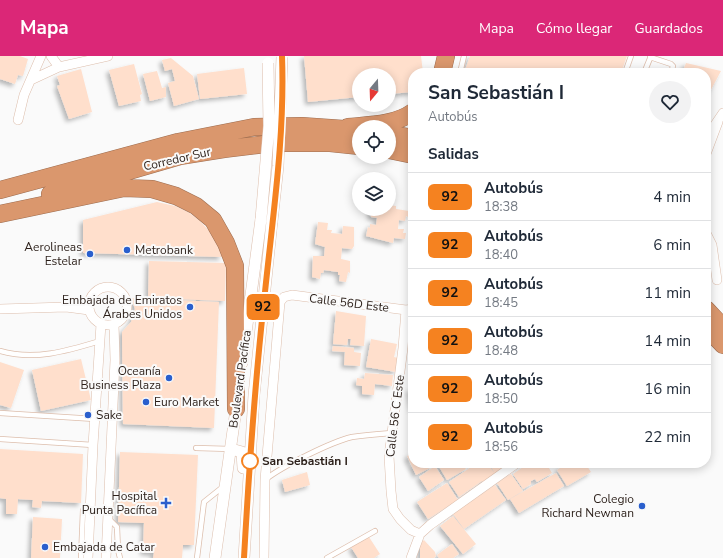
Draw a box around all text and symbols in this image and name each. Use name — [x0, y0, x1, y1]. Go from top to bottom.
text: Mapa — [20, 15, 69, 41]
text: Mapa — [479, 19, 514, 38]
text: Cómo llegar — [536, 19, 612, 38]
text: Guardados — [634, 19, 703, 38]
north arrow — [352, 68, 396, 112]
map controls — [352, 68, 396, 216]
text: San Sebastián I — [428, 80, 564, 106]
button: heart — [649, 81, 691, 123]
text: Autobús — [428, 108, 478, 126]
button: locate — [352, 120, 396, 164]
street label: Corredor Sur — [142, 143, 213, 175]
text: Salidas — [428, 144, 479, 164]
button: layers — [352, 172, 396, 216]
text: Autobús — [484, 178, 543, 198]
text: 92 — [442, 187, 458, 206]
text: 4 min — [653, 187, 691, 207]
text: 18:38 — [484, 198, 518, 216]
text: Autobús — [484, 226, 543, 246]
text: 92 — [442, 235, 458, 254]
text: 6 min — [653, 235, 691, 255]
place label: Aerolineas Estelar — [24, 239, 83, 269]
place label: Metrobank — [135, 242, 194, 258]
marker: Metrobank — [122, 245, 132, 255]
text: 18:40 — [484, 246, 518, 264]
marker: Aerolineas Estelar — [85, 249, 95, 259]
text: Autobús — [484, 274, 543, 294]
text: 92 — [442, 283, 458, 302]
text: 11 min — [644, 283, 691, 303]
street label: Calle 56D Este — [308, 290, 390, 316]
place label: Embajada de Emiratos Árabes Unidos — [62, 292, 182, 322]
line badge: 92 — [245, 294, 281, 320]
text: 18:45 — [484, 294, 518, 312]
text: 92 — [255, 297, 271, 316]
marker: Embajada de Emiratos Árabes Unidos — [185, 302, 195, 312]
text: Autobús — [484, 322, 543, 342]
street label: Boulevard Pacífica — [225, 329, 255, 429]
text: 92 — [442, 331, 458, 350]
text: 14 min — [644, 331, 691, 351]
text: 18:48 — [484, 342, 518, 360]
place label: Oceanía Business Plaza — [80, 363, 161, 393]
text: Autobús — [484, 370, 543, 390]
marker: Oceanía Business Plaza — [164, 373, 174, 383]
street label: Calle 56 C Este — [382, 374, 408, 458]
text: 92 — [442, 379, 458, 398]
text: 16 min — [644, 379, 691, 399]
text: 18:50 — [484, 390, 518, 408]
place label: Euro Market — [154, 394, 220, 410]
marker: Euro Market — [141, 397, 151, 407]
place label: Sake — [96, 407, 122, 423]
marker: Sake — [83, 410, 93, 420]
text: Autobús — [484, 418, 543, 438]
text: 92 — [442, 427, 458, 446]
text: 22 min — [644, 427, 691, 447]
text: 18:56 — [484, 438, 518, 456]
marker: San Sebastián I — [241, 452, 259, 470]
place label: San Sebastián I — [262, 453, 348, 469]
place label: Hospital Punta Pacífica — [82, 488, 157, 518]
place label: Colegio Richard Newman — [541, 491, 634, 521]
marker: Hospital Punta Pacífica — [160, 497, 172, 509]
marker: Colegio Richard Newman — [637, 501, 647, 511]
place label: Embajada de Catar — [53, 539, 156, 555]
marker: Embajada de Catar — [40, 542, 50, 552]

